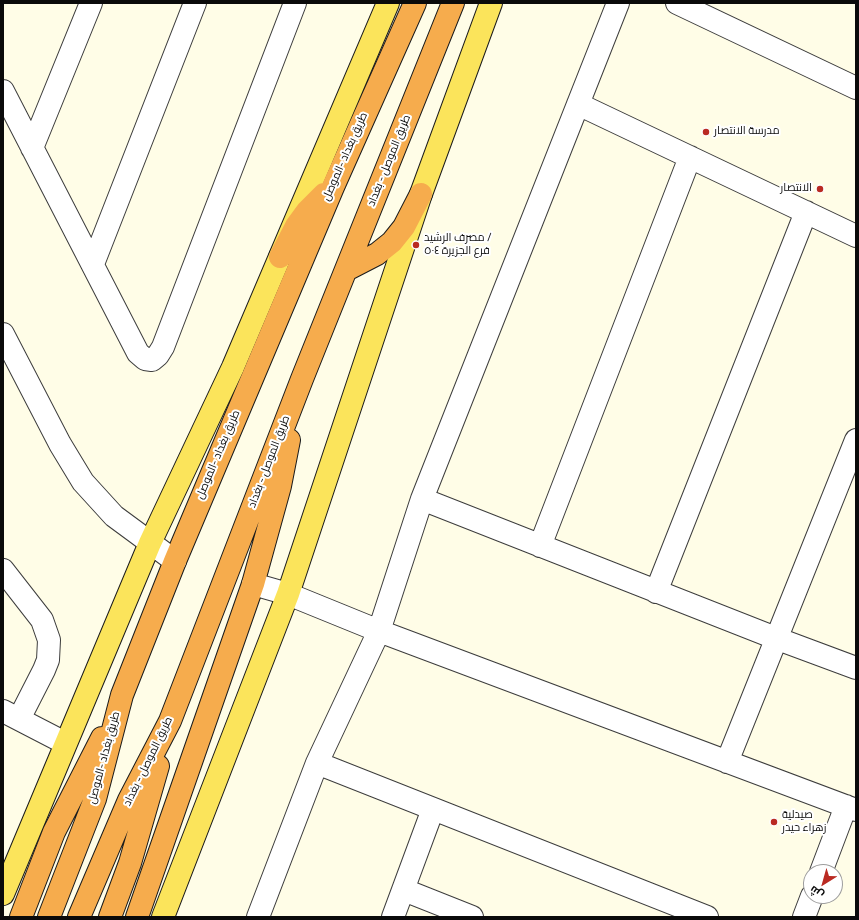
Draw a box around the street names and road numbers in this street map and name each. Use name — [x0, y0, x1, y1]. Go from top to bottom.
street label: طريق بغداد -الموصل — [321, 111, 371, 203]
street label: طريق الموصل - بغداد — [366, 113, 414, 209]
street label: طريق بغداد -الموصل — [194, 409, 244, 501]
street label: طريق الموصل - بغداد — [246, 414, 294, 510]
street label: طريق بغداد -الموصل — [86, 710, 124, 806]
street label: طريق الموصل - بغداد — [122, 715, 176, 809]

